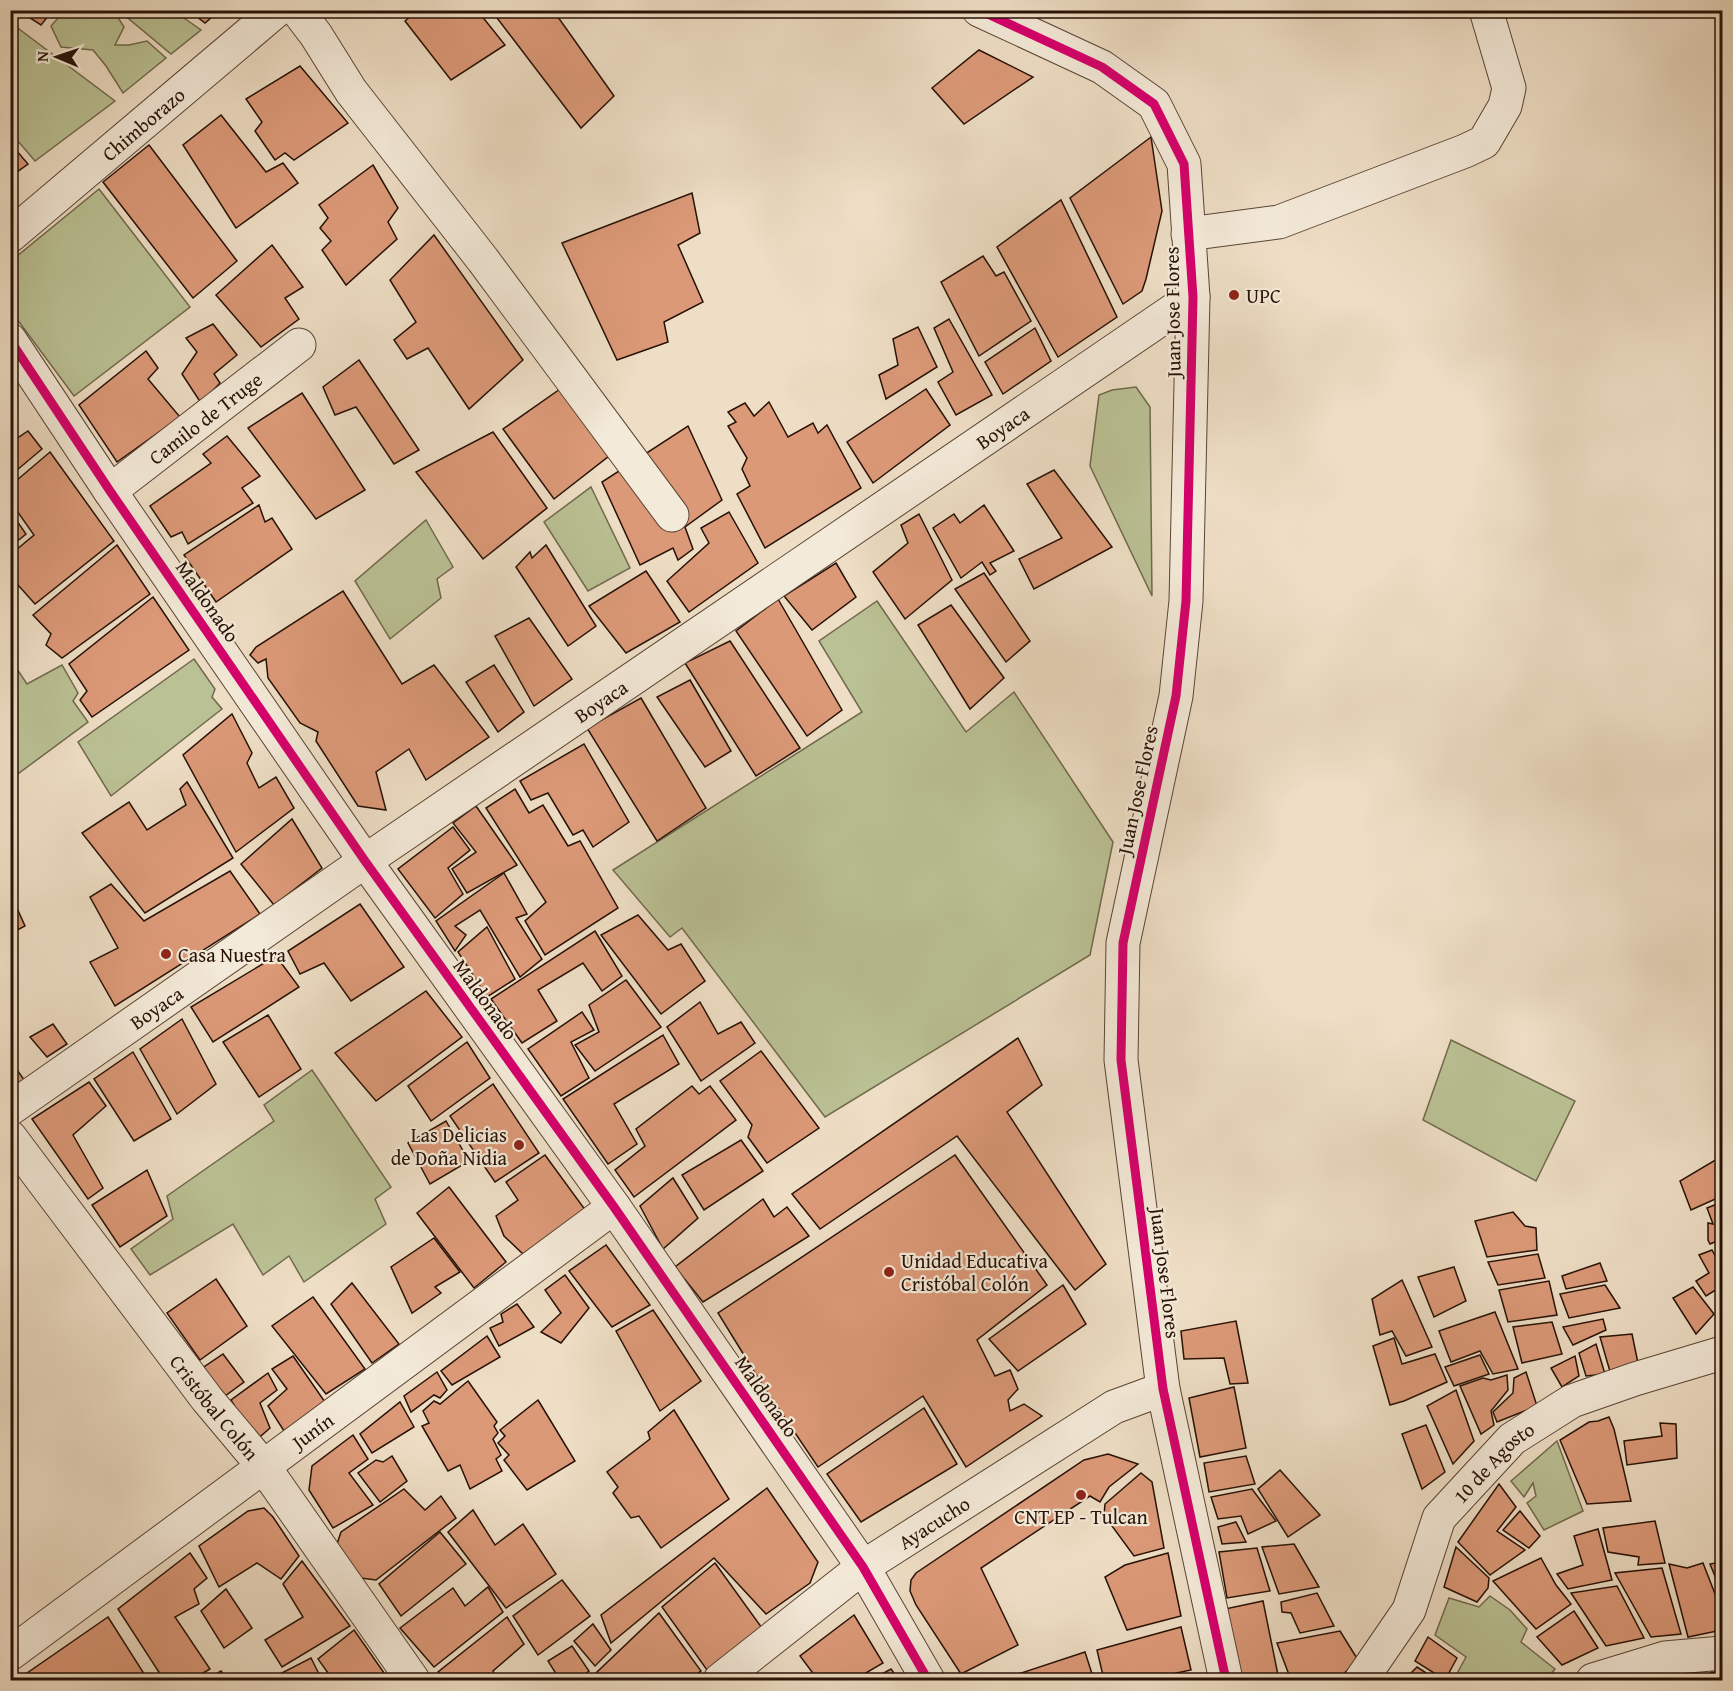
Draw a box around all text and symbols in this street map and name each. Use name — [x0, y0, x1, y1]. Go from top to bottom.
north arrow — [27, 27, 87, 87]
text: N — [30, 50, 54, 62]
street label: Chimborazo — [95, 80, 191, 167]
street label: Juan Jose Flores — [1156, 246, 1188, 381]
place label: UPC — [1246, 281, 1281, 310]
marker: UPC — [1227, 288, 1241, 302]
street label: Camilo de Truge — [142, 364, 268, 471]
street label: Boyaca — [970, 398, 1035, 456]
street label: Maldonado — [169, 554, 247, 648]
street label: Boyaca — [568, 672, 634, 729]
street label: Juan Jose Flores — [1109, 723, 1165, 860]
place label: Casa Nuestra — [178, 940, 286, 969]
marker: Casa Nuestra — [159, 947, 173, 961]
street label: Maldonado — [447, 952, 525, 1046]
street label: Boyaca — [123, 978, 189, 1036]
place label: Las Delicias de Doña Nidia — [391, 1120, 508, 1172]
marker: Las Delicias de Doña Nidia — [512, 1138, 526, 1152]
street label: Juan Jose Flores — [1143, 1203, 1188, 1340]
place label: Unidad Educativa Cristóbal Colón — [901, 1246, 1048, 1298]
marker: Unidad Educativa Cristóbal Colón — [882, 1265, 896, 1279]
street label: Cristóbal Colón — [164, 1348, 266, 1466]
street label: Maldonado — [728, 1349, 806, 1443]
street label: Junín — [283, 1405, 339, 1457]
street label: 10 de Agosto — [1446, 1414, 1540, 1509]
street label: Ayacucho — [892, 1488, 975, 1556]
marker: CNT EP - Tulcan — [1074, 1488, 1088, 1502]
place label: CNT EP - Tulcan — [1014, 1502, 1148, 1531]

